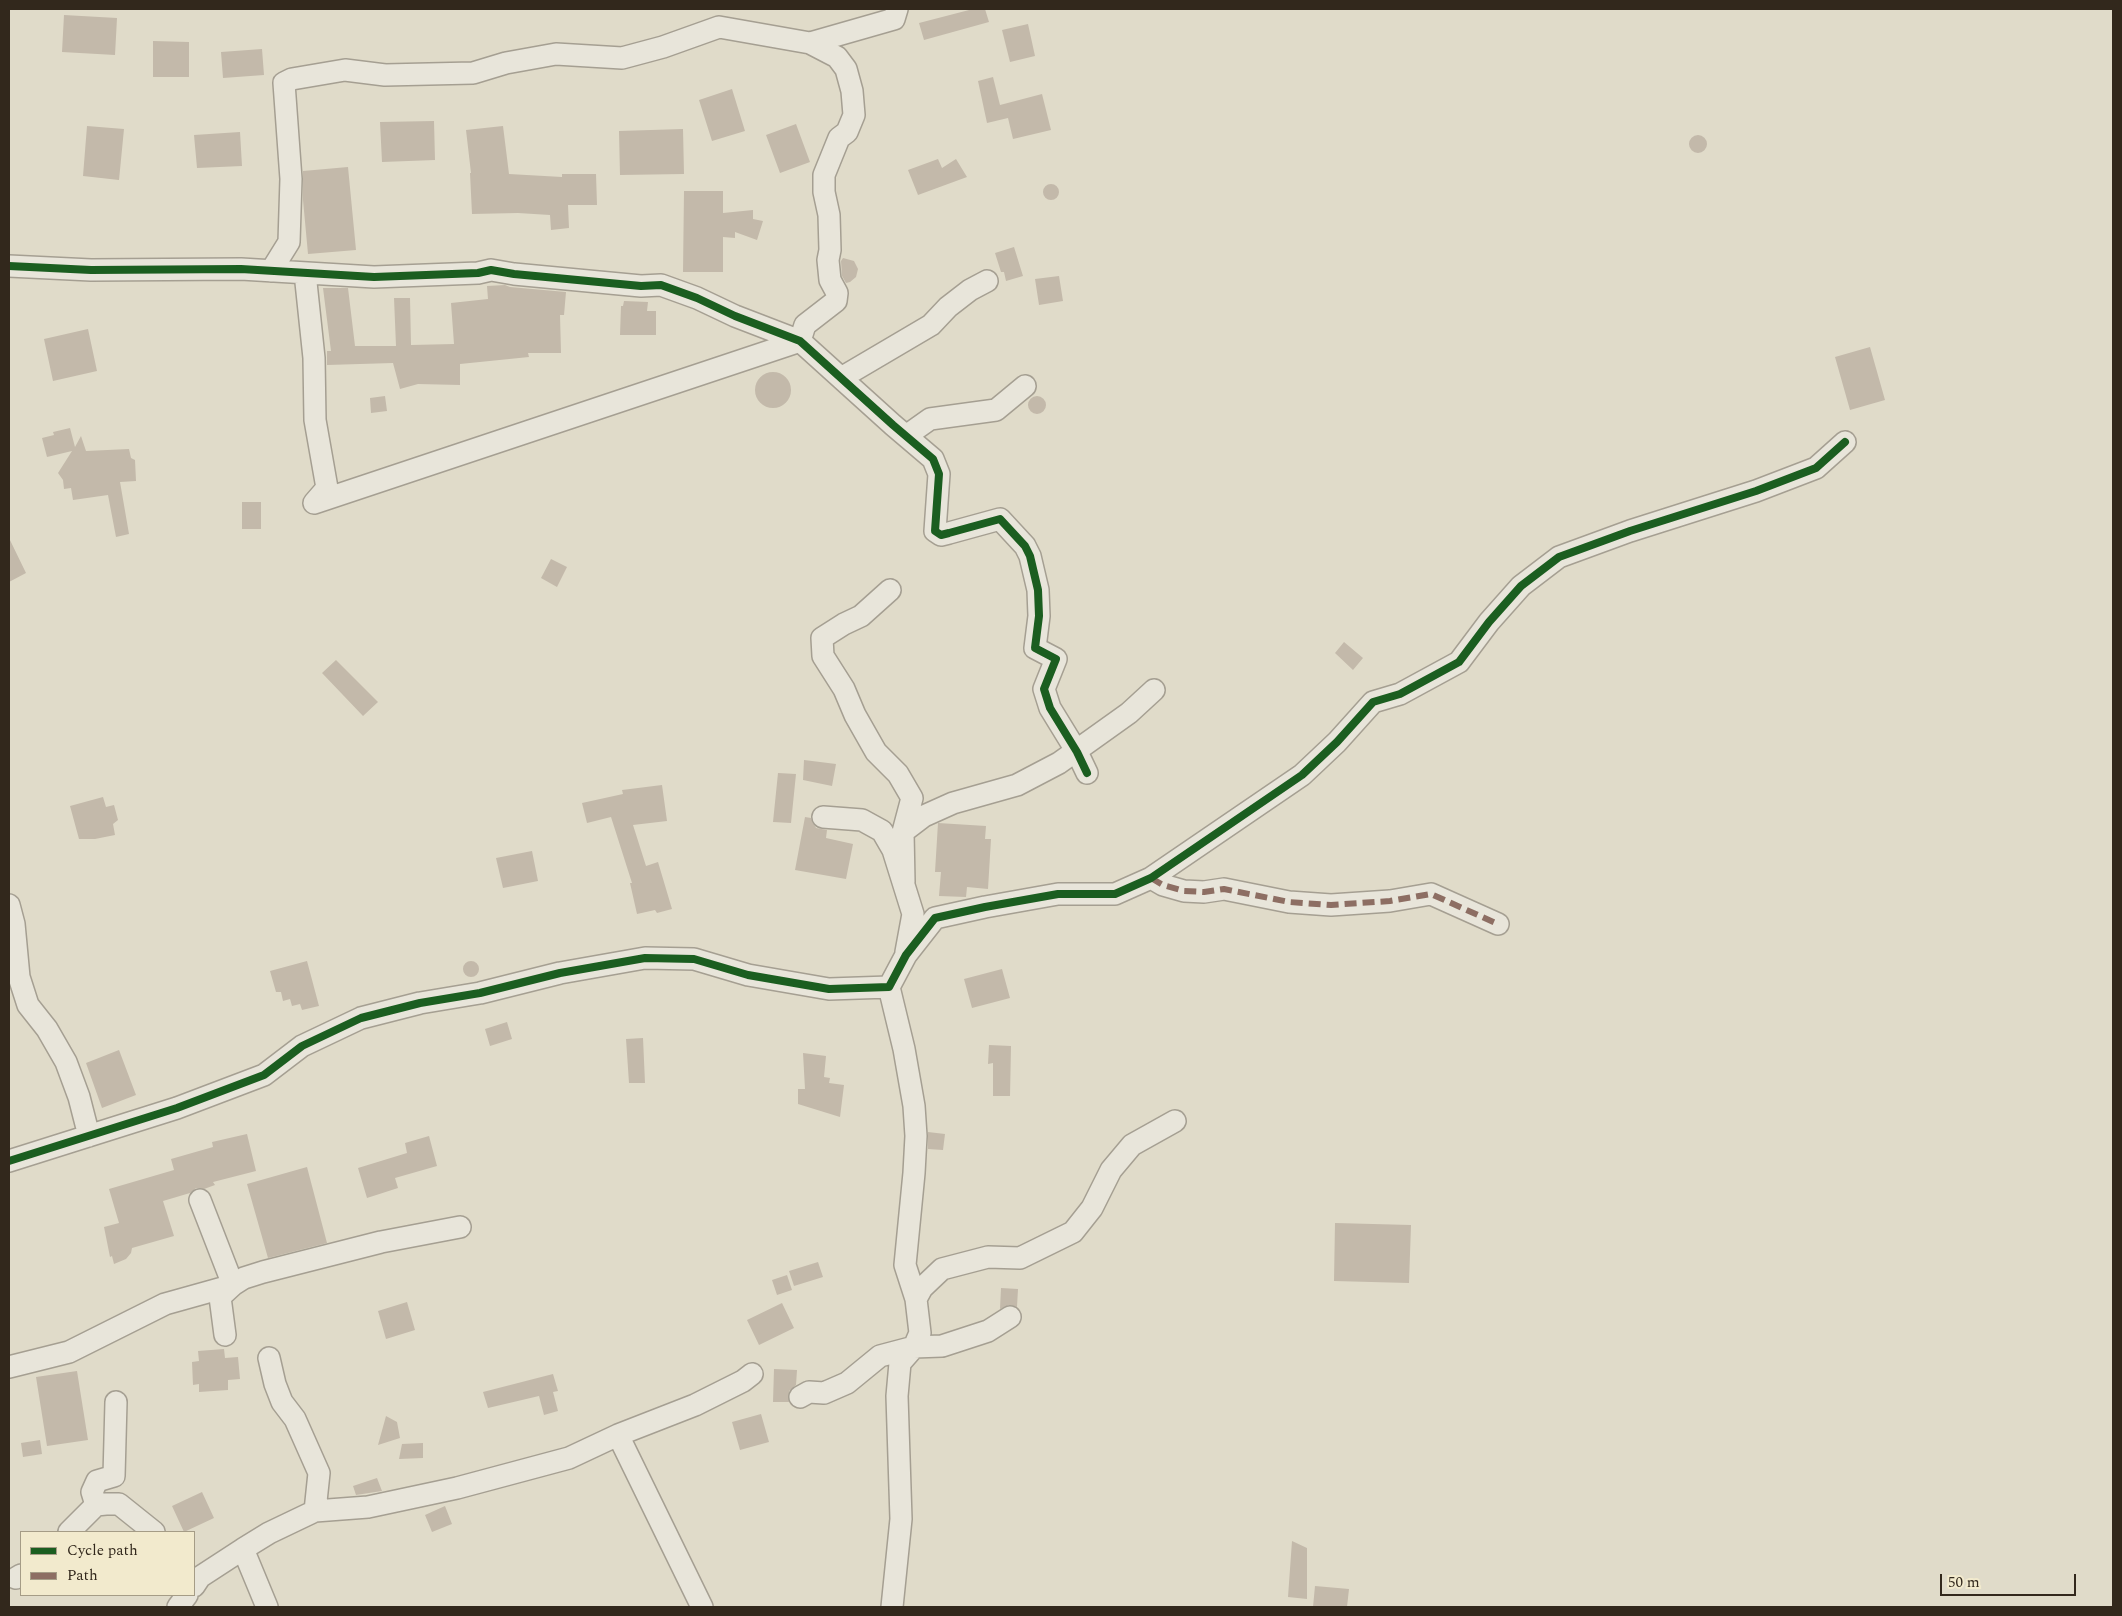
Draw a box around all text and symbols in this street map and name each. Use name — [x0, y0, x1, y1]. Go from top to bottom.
legend — [20, 1531, 195, 1596]
text: Cycle path — [67, 1539, 138, 1562]
text: Path — [67, 1564, 98, 1587]
scale bar — [1942, 1564, 2078, 1596]
text: 50 m — [1948, 1571, 1980, 1594]

